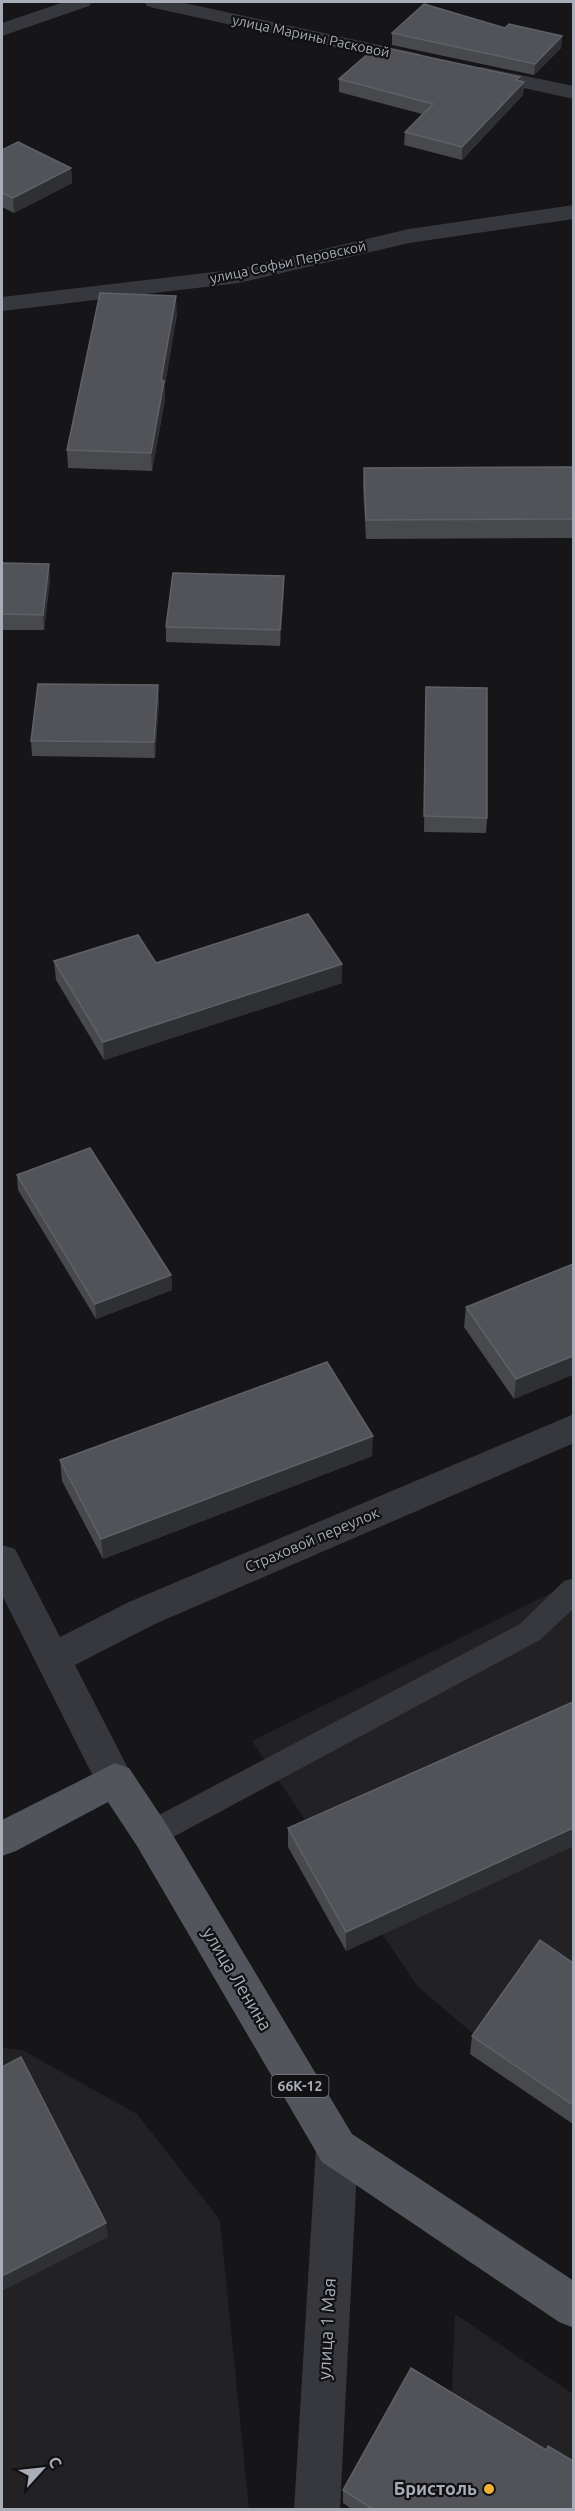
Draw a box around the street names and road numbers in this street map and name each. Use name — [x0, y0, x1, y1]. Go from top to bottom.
street label: улица Марины Расковой — [231, 11, 391, 61]
street label: улица Софьи Перовской — [209, 238, 367, 286]
street label: Страховой переулок — [242, 1504, 382, 1575]
street label: улица Ленина — [199, 1923, 276, 2034]
road number: 66К-12 — [272, 2075, 328, 2097]
street label: улица 1 Мая — [313, 2277, 339, 2381]

